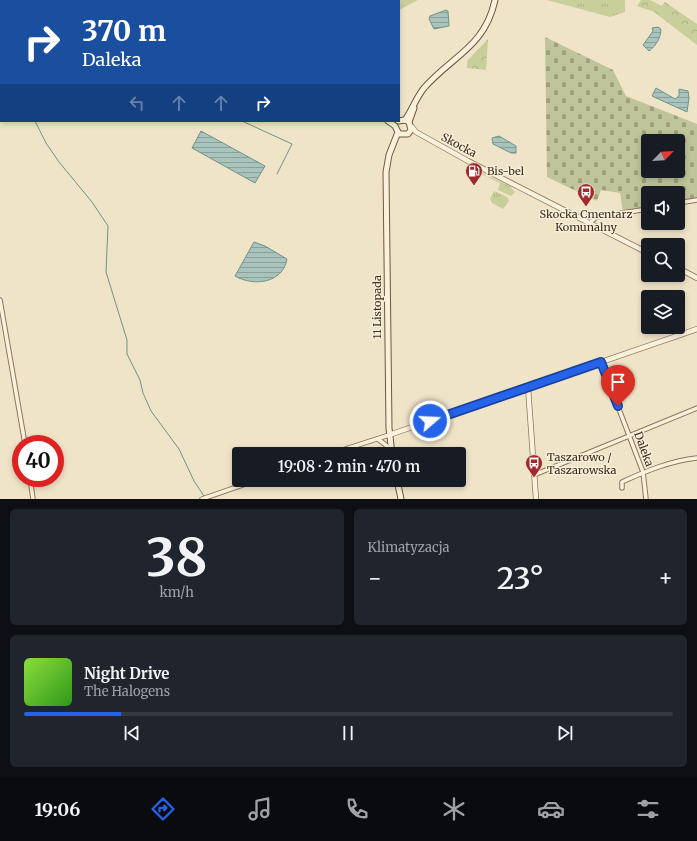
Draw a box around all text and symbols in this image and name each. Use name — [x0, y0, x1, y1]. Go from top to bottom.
text: 370 m — [82, 13, 166, 49]
icon: right — [16, 16, 68, 68]
text: Daleka — [82, 48, 141, 71]
icon: left — [126, 92, 148, 114]
icon: ahead — [168, 92, 190, 114]
icon: ahead — [210, 92, 232, 114]
icon: right — [252, 92, 274, 114]
street label: Skocka — [439, 130, 479, 160]
north arrow — [641, 134, 685, 178]
map controls — [641, 134, 685, 334]
fuel station icon: Bis-bel — [464, 161, 484, 186]
place label: Bis-bel — [487, 164, 525, 178]
bus stop icon: Skocka Cmentarz Komunalny — [576, 182, 596, 207]
button: sound — [641, 186, 685, 230]
place label: Skocka Cmentarz Komunalny — [540, 207, 632, 234]
button: search — [641, 238, 685, 282]
street label: 11 Listopada — [370, 275, 384, 339]
button: layers — [641, 290, 685, 334]
pin — [601, 365, 635, 406]
icon: arrive — [607, 371, 629, 393]
position arrow — [409, 400, 451, 442]
street label: Daleka — [631, 430, 657, 469]
speed limit sign: 40 — [12, 435, 64, 487]
place label: Taszarowo / Taszarowska — [547, 450, 616, 477]
bus stop icon: Taszarowo / Taszarowska — [524, 453, 544, 478]
text: 19:08 · 2 min · 470 m — [278, 457, 420, 476]
text: 38 — [146, 525, 208, 590]
text: Klimatyzacja — [368, 539, 450, 556]
text: 23° — [497, 559, 544, 597]
text: − — [368, 564, 382, 592]
text: + — [658, 564, 673, 592]
text: km/h — [160, 584, 194, 601]
text: Night Drive — [84, 664, 169, 683]
text: The Halogens — [84, 683, 170, 700]
icon: previous — [121, 722, 143, 744]
icon: pause — [337, 722, 359, 744]
icon: next — [554, 722, 576, 744]
icon: directions — [149, 795, 177, 823]
icon: music — [246, 795, 274, 823]
icon: phone — [343, 795, 371, 823]
icon: climate — [440, 795, 468, 823]
icon: car — [537, 795, 565, 823]
icon: filters — [634, 795, 662, 823]
text: 19:06 — [35, 798, 80, 821]

